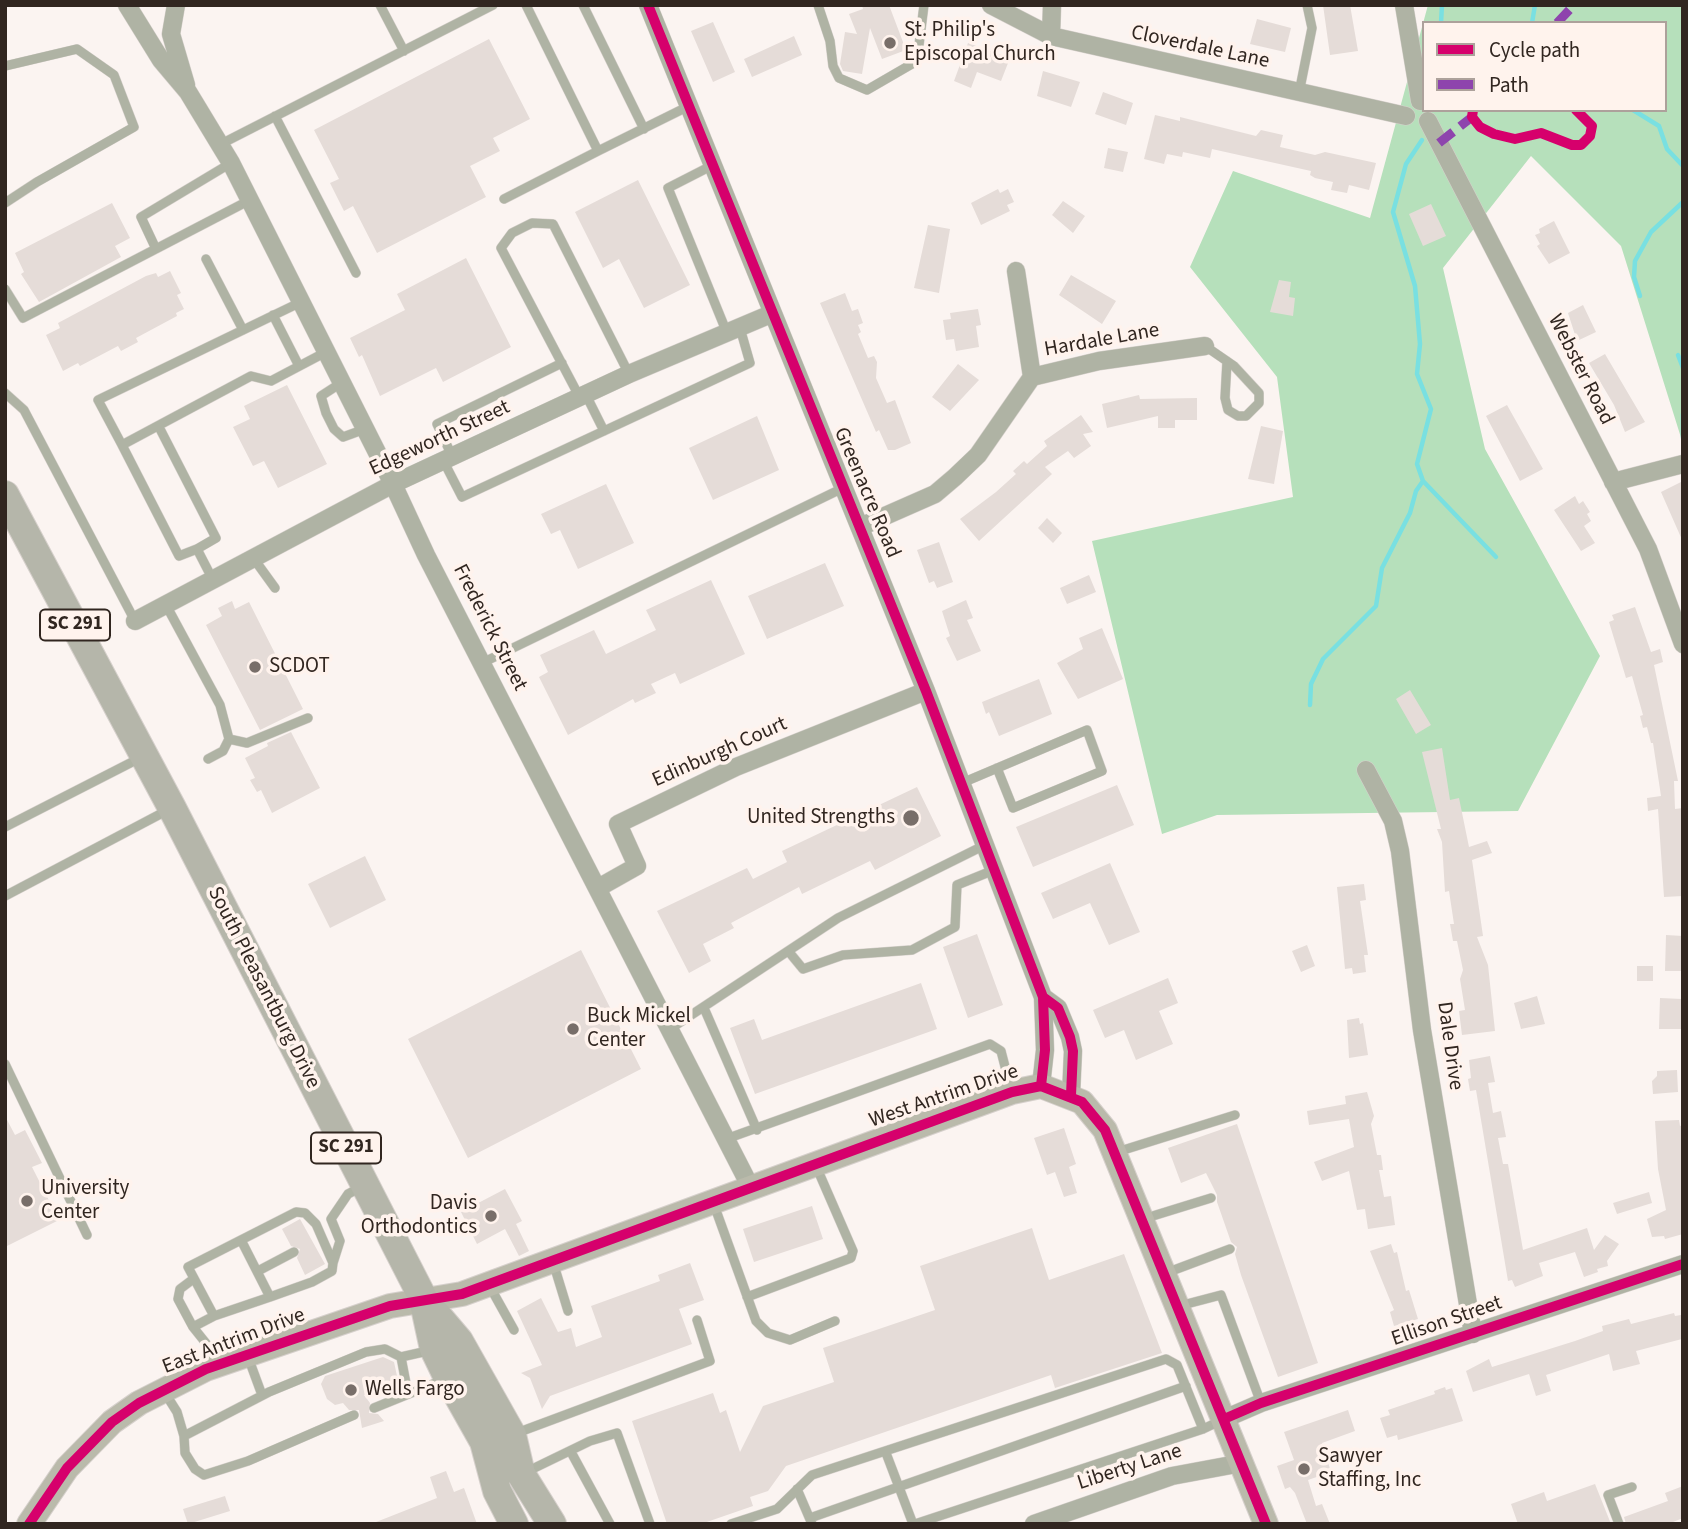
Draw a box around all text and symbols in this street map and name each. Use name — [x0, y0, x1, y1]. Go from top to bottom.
place label: St. Philip's Episcopal Church — [904, 18, 1056, 68]
street label: Cloverdale Lane — [1129, 21, 1271, 75]
legend — [1422, 21, 1667, 112]
marker: St. Philip's Episcopal Church — [882, 35, 898, 51]
text: Cycle path — [1489, 35, 1580, 65]
text: Path — [1489, 70, 1529, 100]
street label: Webster Road — [1541, 311, 1619, 429]
street label: Hardale Lane — [1043, 318, 1161, 364]
street label: Edgeworth Street — [366, 395, 514, 483]
street label: Greenacre Road — [827, 424, 905, 562]
street label: Frederick Street — [446, 560, 532, 696]
road number: SC 291 — [40, 610, 110, 640]
place label: SCDOT — [269, 654, 330, 680]
marker: SCDOT — [247, 659, 263, 675]
street label: Edinburgh Court — [649, 712, 791, 794]
place label: United Strengths — [747, 805, 895, 831]
marker: United Strengths — [901, 808, 921, 828]
street label: South Pleasantburg Drive — [201, 883, 325, 1093]
street label: Dale Drive — [1430, 1000, 1468, 1092]
place label: Buck Mickel Center — [587, 1004, 691, 1054]
marker: Buck Mickel Center — [565, 1021, 581, 1037]
street label: West Antrim Drive — [866, 1060, 1022, 1134]
road number: SC 291 — [311, 1132, 381, 1164]
place label: University Center — [41, 1176, 129, 1226]
place label: Davis Orthodontics — [361, 1191, 477, 1241]
marker: University Center — [19, 1193, 35, 1209]
marker: Davis Orthodontics — [483, 1208, 499, 1224]
street label: Ellison Street — [1388, 1291, 1506, 1353]
street label: East Antrim Drive — [159, 1303, 309, 1381]
place label: Wells Fargo — [365, 1377, 465, 1403]
marker: Wells Fargo — [343, 1382, 359, 1398]
street label: Liberty Lane — [1075, 1439, 1185, 1497]
place label: Sawyer Staffing, Inc — [1318, 1444, 1421, 1494]
marker: Sawyer Staffing, Inc — [1296, 1461, 1312, 1477]

